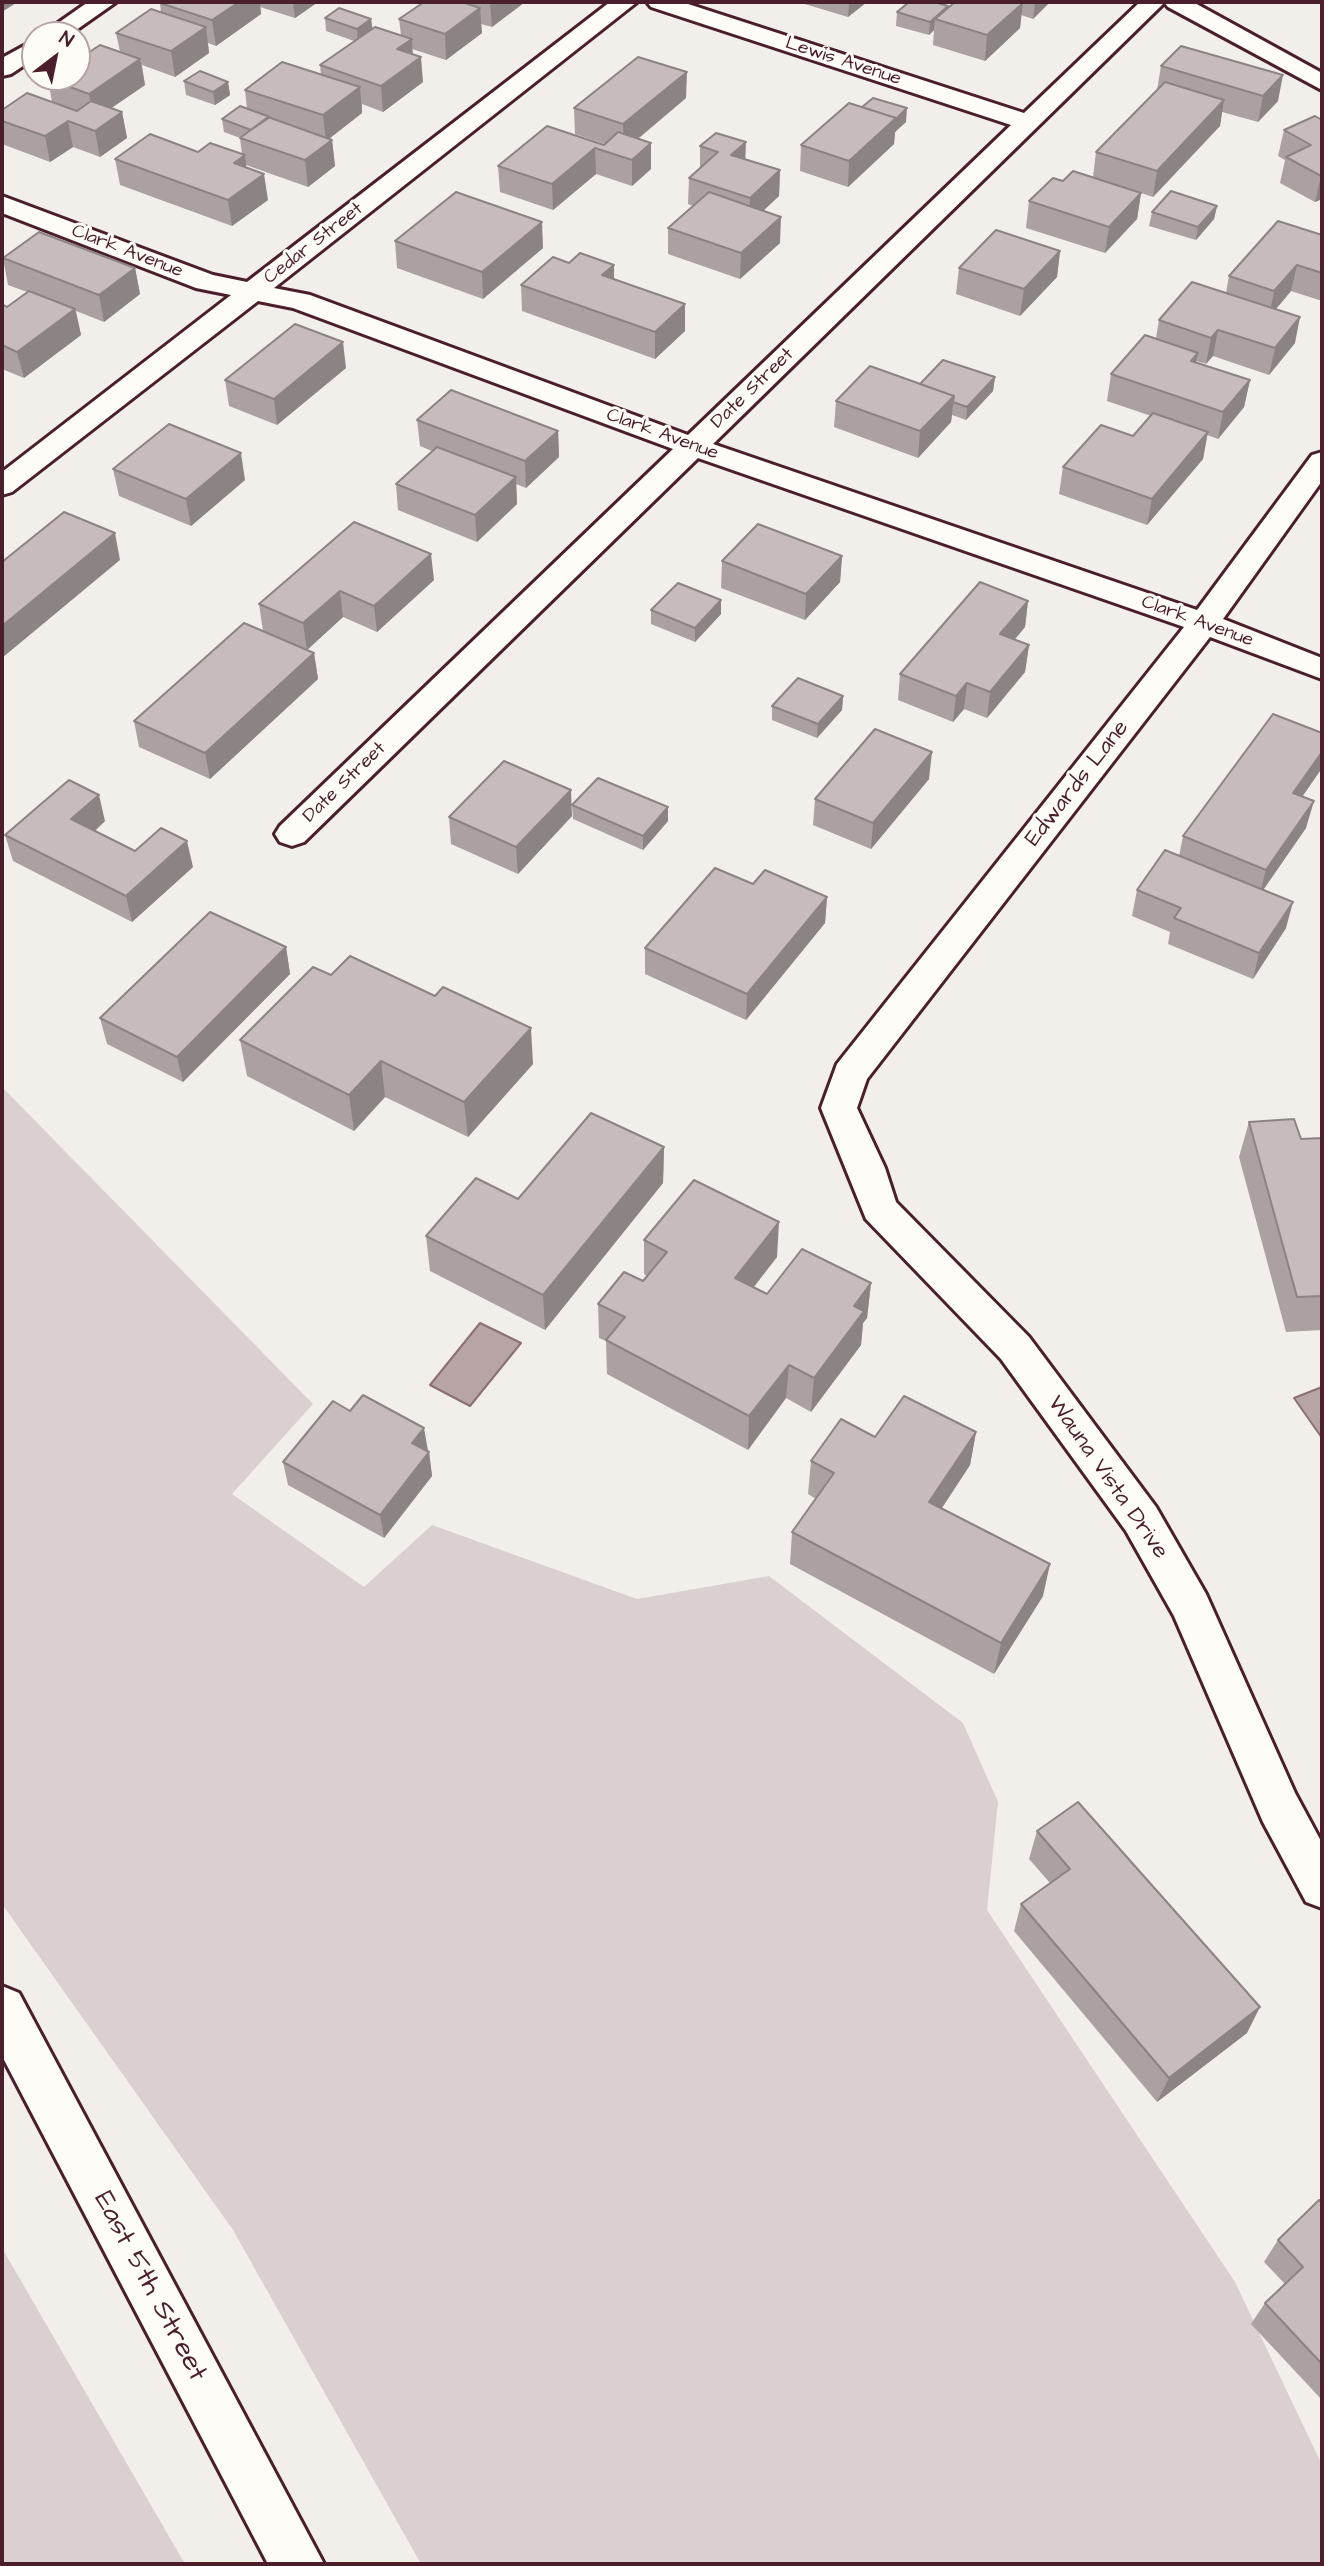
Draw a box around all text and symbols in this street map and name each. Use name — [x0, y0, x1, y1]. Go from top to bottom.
north arrow — [21, 21, 91, 91]
text: N — [54, 25, 79, 54]
street label: Lewis Avenue — [782, 33, 904, 91]
street label: Cedar Street — [260, 198, 368, 290]
street label: Clark Avenue — [68, 220, 186, 284]
street label: Date Street — [707, 344, 799, 434]
street label: Clark Avenue — [603, 404, 721, 466]
street label: Clark Avenue — [1138, 591, 1256, 653]
street label: Edwards Lane — [1020, 715, 1136, 853]
street label: Date Street — [299, 738, 391, 828]
street label: Wauna Vista Drive — [1040, 1391, 1174, 1565]
street label: East 5th Street — [85, 2186, 213, 2388]

